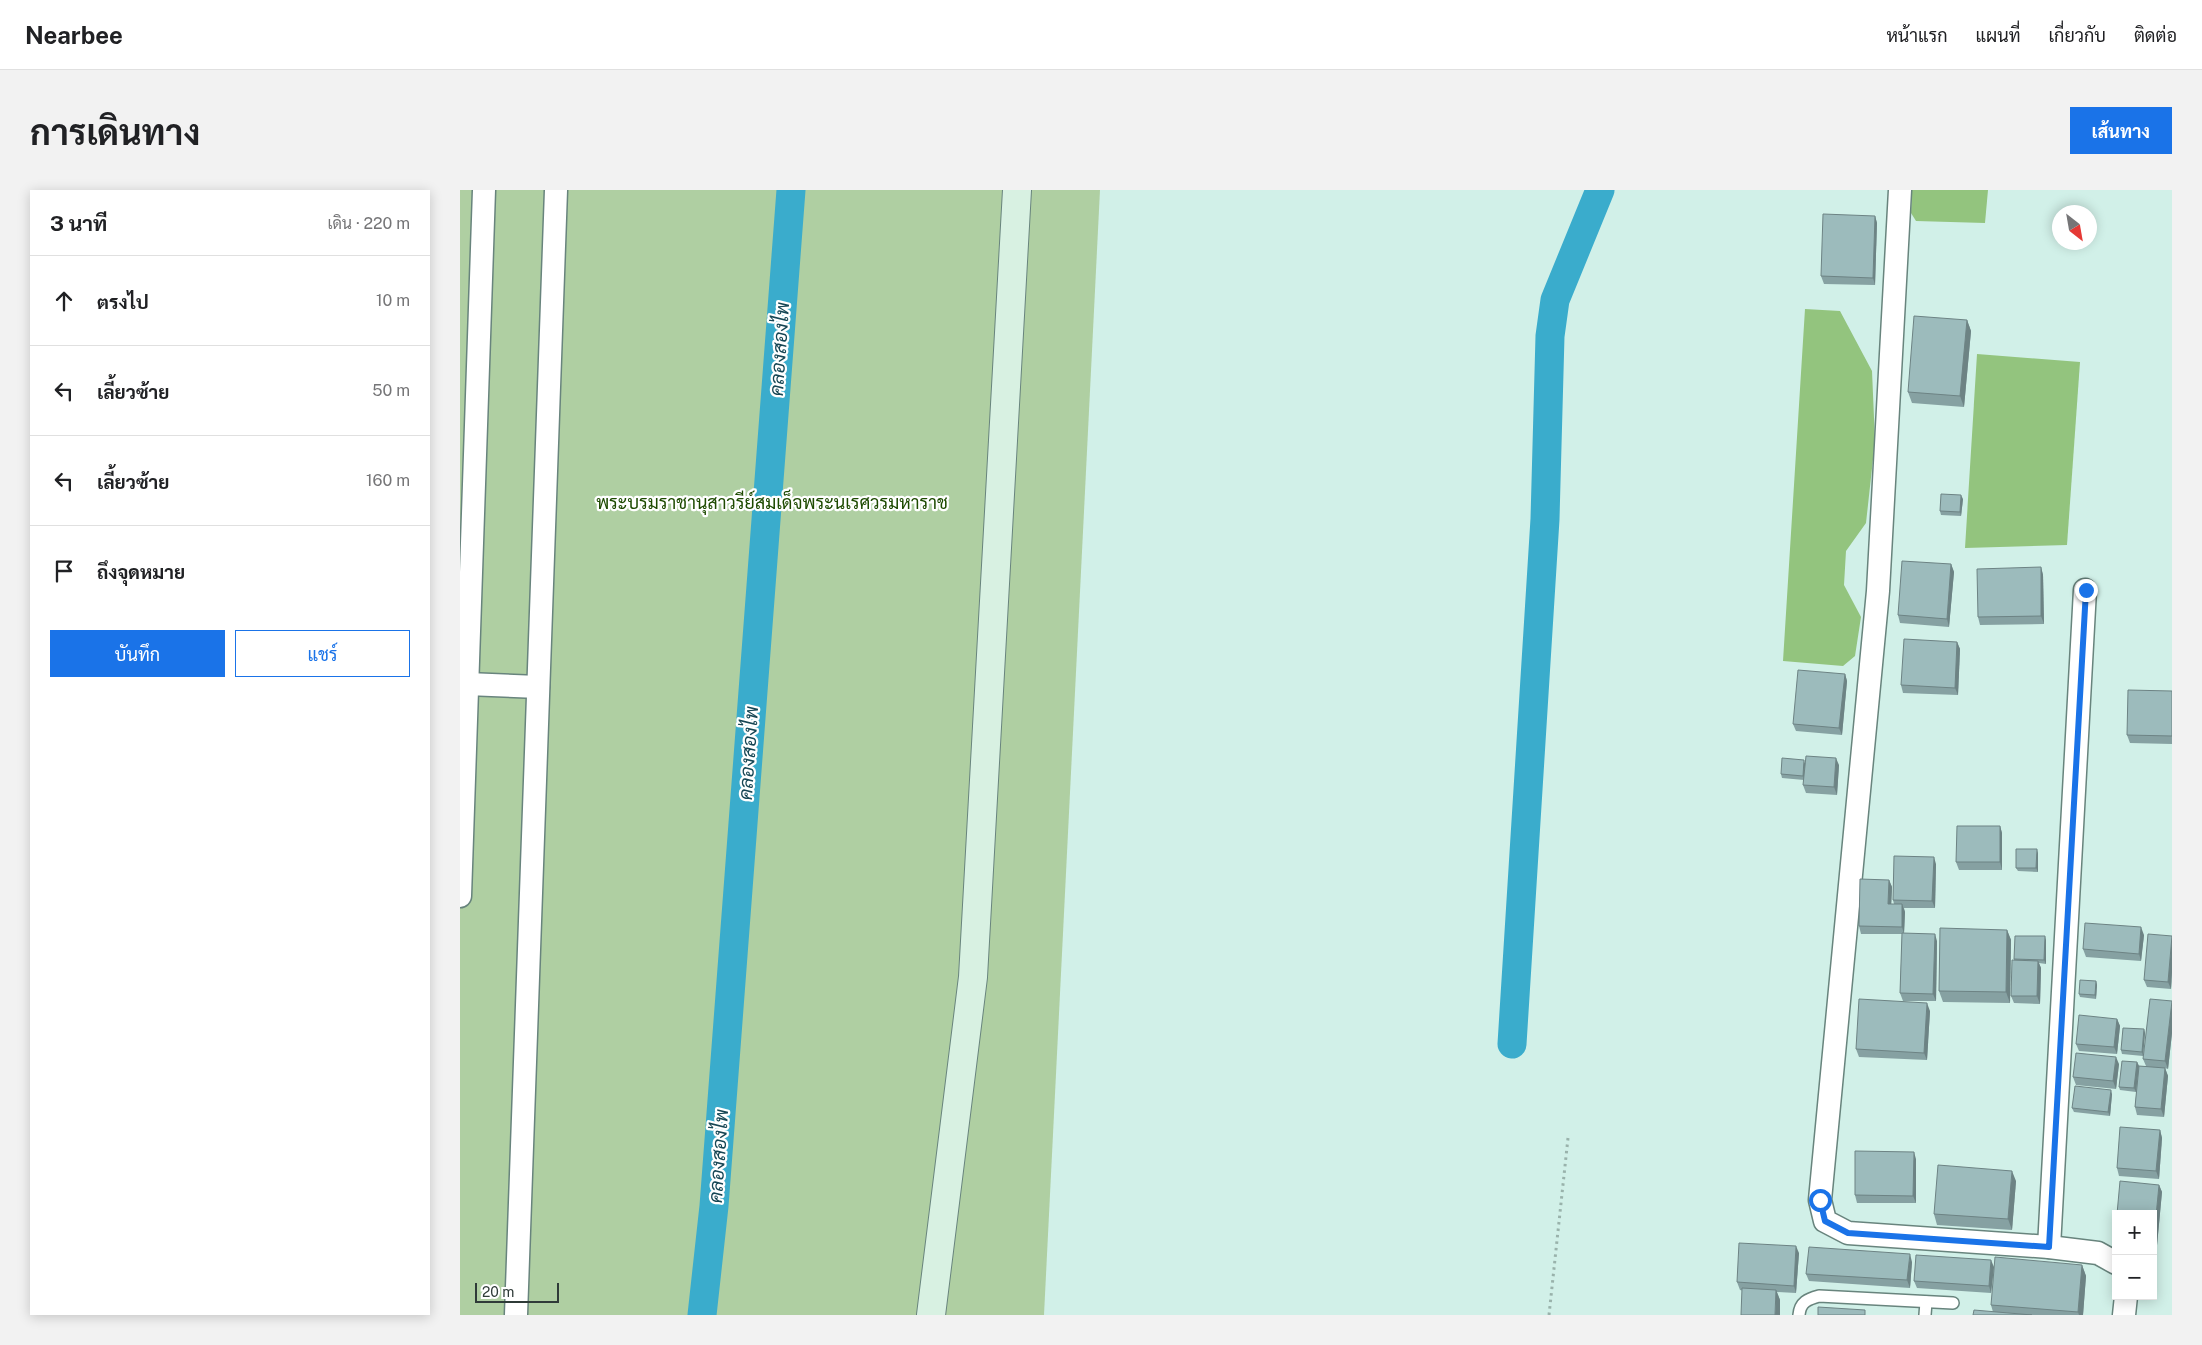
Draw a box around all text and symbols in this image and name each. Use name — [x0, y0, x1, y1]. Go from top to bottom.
text: Nearbee — [25, 21, 123, 49]
text: หน้าแรก — [1886, 25, 1948, 46]
text: แผนที่ — [1976, 25, 2020, 46]
text: เกี่ยวกับ — [2048, 25, 2106, 46]
text: ติดต่อ — [2134, 25, 2177, 46]
button: เส้นทาง — [2070, 107, 2172, 154]
text: การเดินทาง — [30, 112, 200, 153]
north arrow — [2052, 205, 2097, 250]
text: 3 นาที — [50, 211, 107, 236]
text: เดิน · 220 m — [327, 214, 410, 233]
icon: ahead — [50, 287, 78, 315]
text: ตรงไป — [97, 291, 149, 313]
text: 10 m — [376, 291, 410, 310]
water label: คลองสองไพ — [764, 301, 793, 397]
icon: left — [50, 377, 78, 405]
text: เลี้ยวซ้าย — [97, 381, 169, 403]
text: 50 m — [372, 381, 410, 400]
icon: left — [50, 467, 78, 495]
text: เลี้ยวซ้าย — [97, 471, 169, 493]
text: 160 m — [366, 471, 410, 490]
park label: พระบรมราชานุสาวรีย์สมเด็จพระนเรศวรมหาราช — [596, 489, 948, 515]
icon: arrive — [50, 557, 78, 585]
text: ถึงจุดหมาย — [97, 561, 185, 583]
route end — [2075, 579, 2098, 602]
button: บันทึก — [50, 630, 225, 677]
button: แชร์ — [235, 630, 410, 677]
water label: คลองสองไพ — [733, 705, 762, 801]
water label: คลองสองไพ — [703, 1108, 732, 1204]
route start — [1809, 1189, 1832, 1212]
map controls — [2112, 1210, 2157, 1300]
button: + — [2112, 1210, 2157, 1255]
button: − — [2112, 1255, 2157, 1300]
scale bar — [475, 1280, 559, 1303]
text: 20 m — [482, 1284, 514, 1300]

